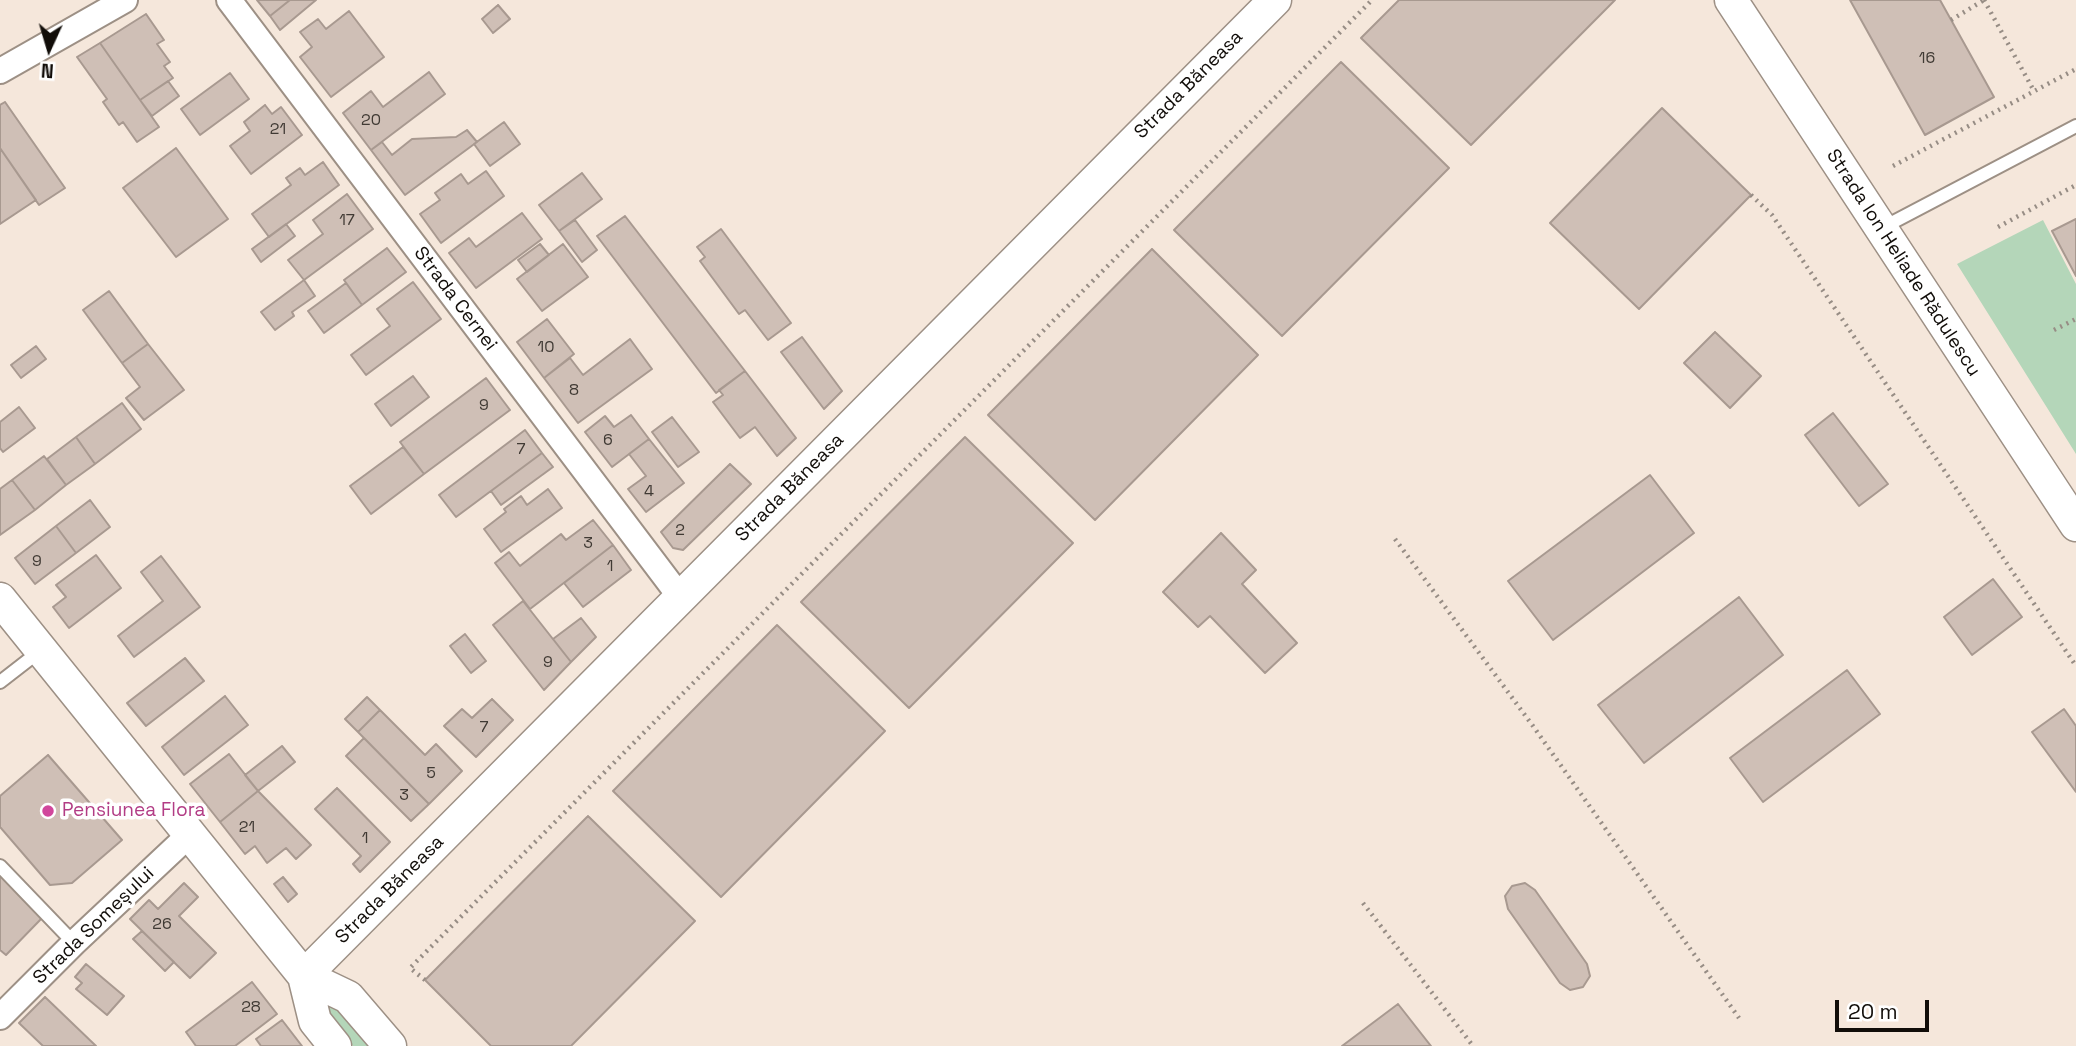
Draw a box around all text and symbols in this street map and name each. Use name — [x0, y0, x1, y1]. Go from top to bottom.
north arrow — [14, 14, 84, 84]
street label: Strada Băneasa — [1130, 26, 1248, 144]
house number: 16 — [1919, 49, 1935, 69]
text: N — [40, 58, 55, 83]
house number: 20 — [361, 111, 381, 131]
house number: 21 — [270, 120, 286, 140]
street label: Strada Ion Heliade Rădulescu — [1821, 145, 1985, 381]
house number: 17 — [339, 211, 355, 231]
street label: Strada Cernei — [409, 243, 501, 355]
house number: 10 — [538, 338, 554, 358]
house number: 8 — [569, 381, 579, 401]
house number: 9 — [479, 396, 489, 416]
street label: Strada Băneasa — [731, 429, 849, 547]
house number: 6 — [603, 431, 613, 451]
house number: 7 — [516, 440, 526, 460]
house number: 4 — [644, 482, 654, 502]
house number: 2 — [675, 521, 685, 541]
house number: 3 — [583, 534, 593, 554]
house number: 9 — [32, 552, 42, 572]
house number: 1 — [607, 557, 613, 577]
house number: 9 — [543, 653, 553, 673]
house number: 7 — [479, 718, 489, 738]
house number: 5 — [426, 764, 436, 784]
house number: 3 — [399, 786, 409, 806]
place label: Pensiunea Flora — [62, 800, 205, 822]
marker: Pensiunea Flora — [40, 803, 56, 819]
house number: 21 — [239, 818, 255, 838]
house number: 1 — [362, 829, 368, 849]
street label: Strada Băneasa — [331, 831, 449, 949]
street label: Strada Someșului — [29, 862, 159, 990]
house number: 26 — [152, 915, 172, 935]
scale bar — [1838, 986, 1932, 1030]
house number: 28 — [241, 998, 261, 1018]
text: 20 m — [1848, 998, 1898, 1025]

